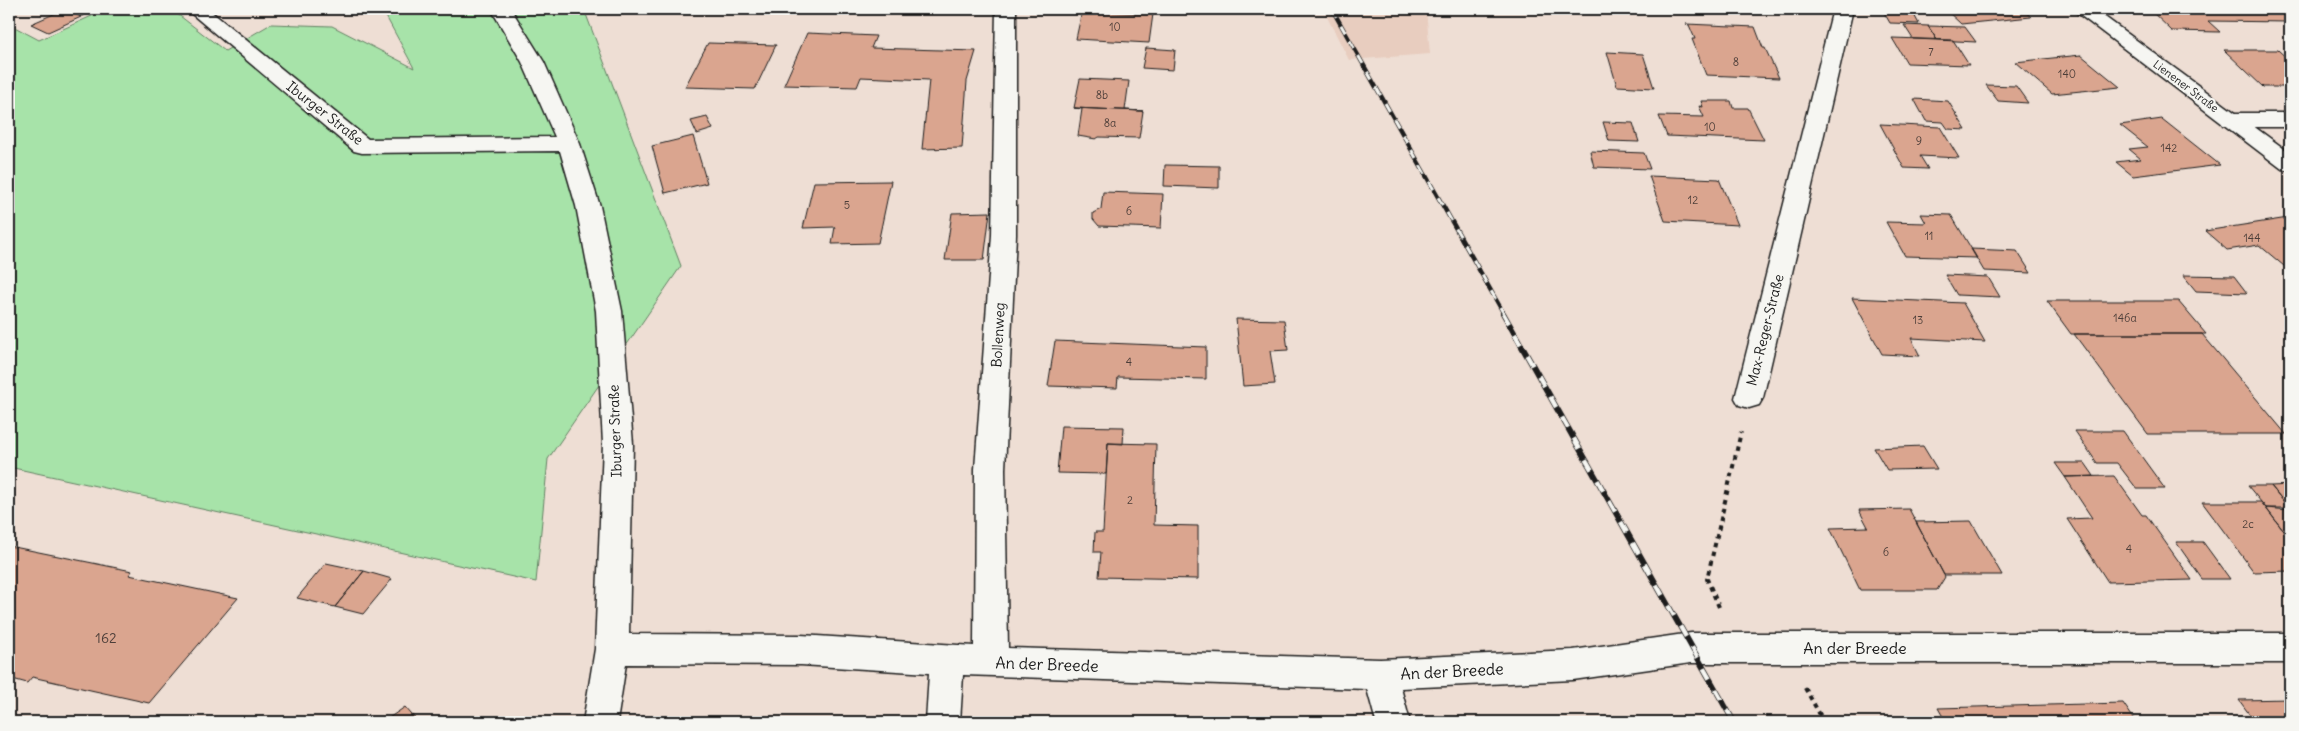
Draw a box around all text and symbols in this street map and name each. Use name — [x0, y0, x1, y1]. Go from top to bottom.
house number: 10 — [1109, 20, 1121, 34]
house number: 7 — [1928, 45, 1934, 59]
house number: 8 — [1733, 55, 1739, 69]
street label: Lienener Straße — [2151, 57, 2222, 115]
house number: 140 — [2058, 67, 2076, 81]
street label: Iburger Straße — [283, 77, 367, 149]
house number: 8b — [1096, 88, 1108, 102]
house number: 8a — [1104, 116, 1116, 130]
house number: 10 — [1704, 120, 1716, 134]
house number: 9 — [1916, 134, 1922, 148]
house number: 142 — [2161, 141, 2177, 155]
house number: 12 — [1688, 193, 1698, 207]
house number: 5 — [844, 198, 850, 212]
house number: 6 — [1126, 204, 1132, 218]
house number: 11 — [1925, 229, 1933, 243]
house number: 144 — [2243, 231, 2261, 245]
street label: Max-Reger-Straße — [1742, 272, 1788, 388]
street label: Bollenweg — [987, 302, 1009, 368]
house number: 146a — [2113, 311, 2137, 325]
house number: 13 — [1913, 313, 1923, 327]
house number: 4 — [1126, 355, 1132, 369]
street label: Iburger Straße — [604, 384, 626, 478]
house number: 2 — [1127, 493, 1133, 507]
house number: 2c — [2242, 517, 2254, 531]
house number: 4 — [2126, 542, 2132, 556]
house number: 6 — [1883, 545, 1889, 559]
house number: 162 — [95, 629, 117, 647]
street label: An der Breede — [1803, 638, 1907, 658]
street label: An der Breede — [995, 652, 1099, 676]
street label: An der Breede — [1400, 658, 1504, 684]

